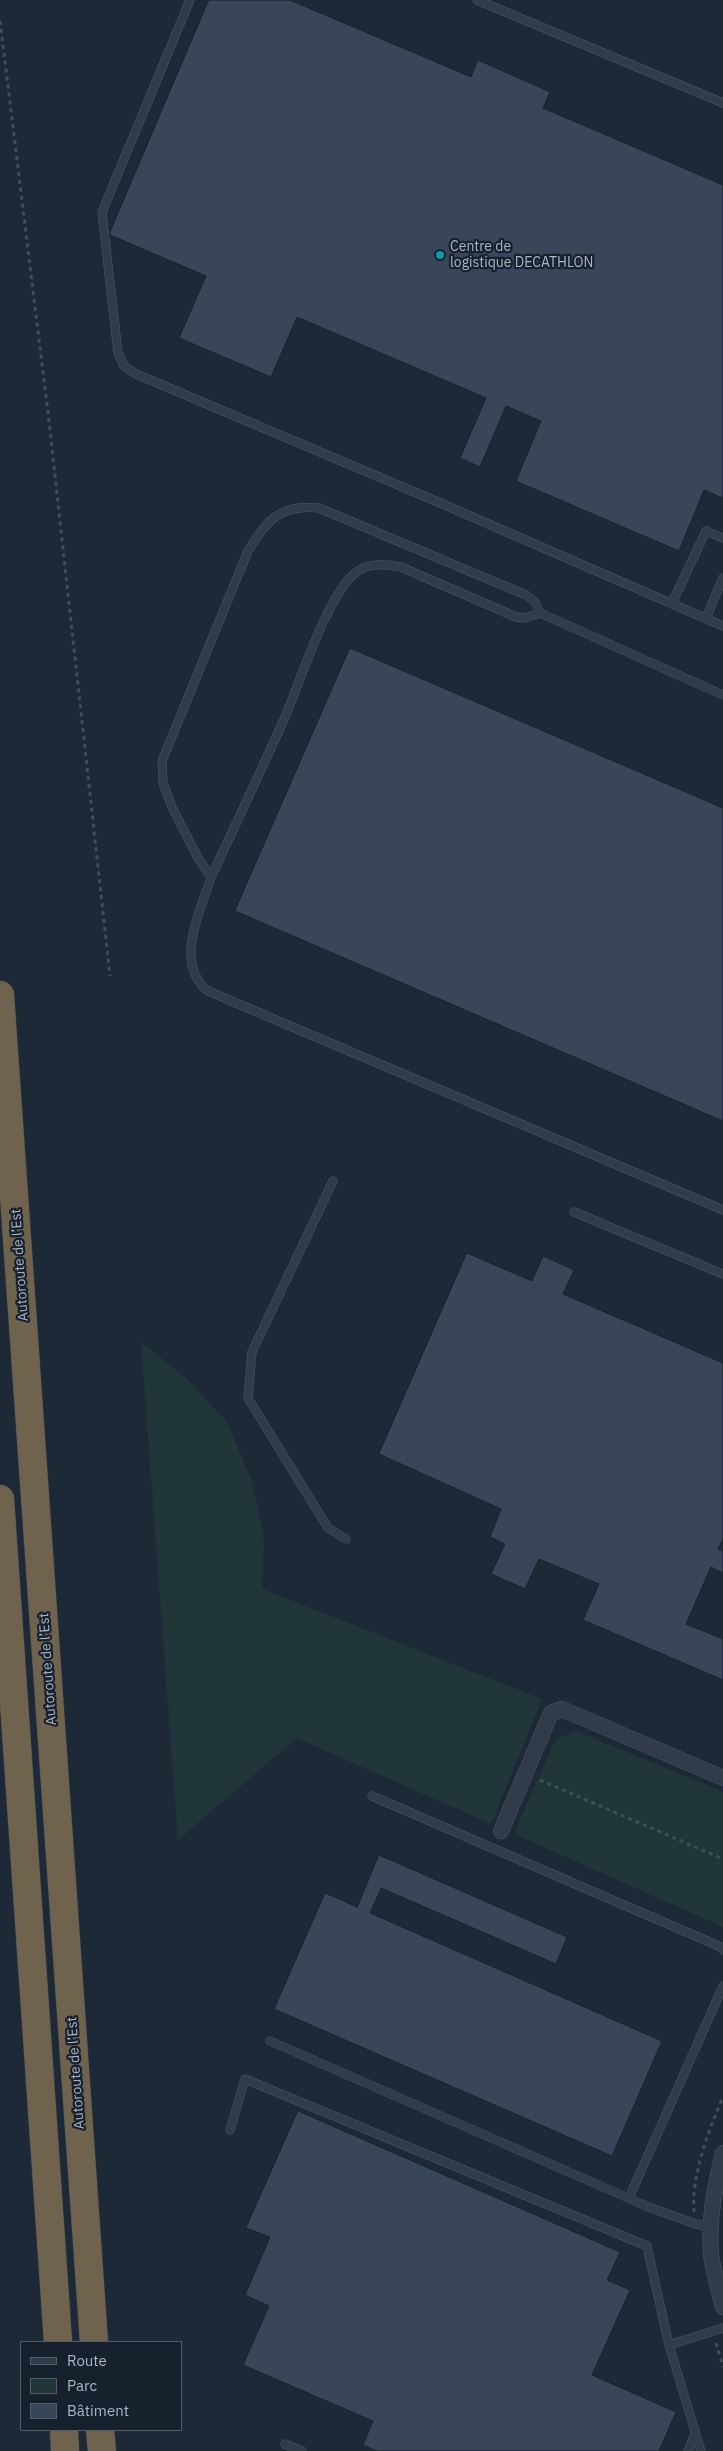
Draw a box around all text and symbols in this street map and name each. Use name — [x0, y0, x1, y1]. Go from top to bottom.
place label: Centre de logistique DECATHLON — [450, 239, 593, 272]
marker: Centre de logistique DECATHLON — [434, 249, 446, 261]
street label: Autoroute de l’Est — [8, 1208, 32, 1322]
street label: Autoroute de l’Est — [36, 1612, 60, 1726]
street label: Autoroute de l’Est — [64, 2016, 88, 2130]
legend — [20, 2341, 182, 2431]
text: Route — [67, 2351, 107, 2370]
text: Parc — [67, 2376, 97, 2395]
text: Bâtiment — [67, 2401, 129, 2420]

